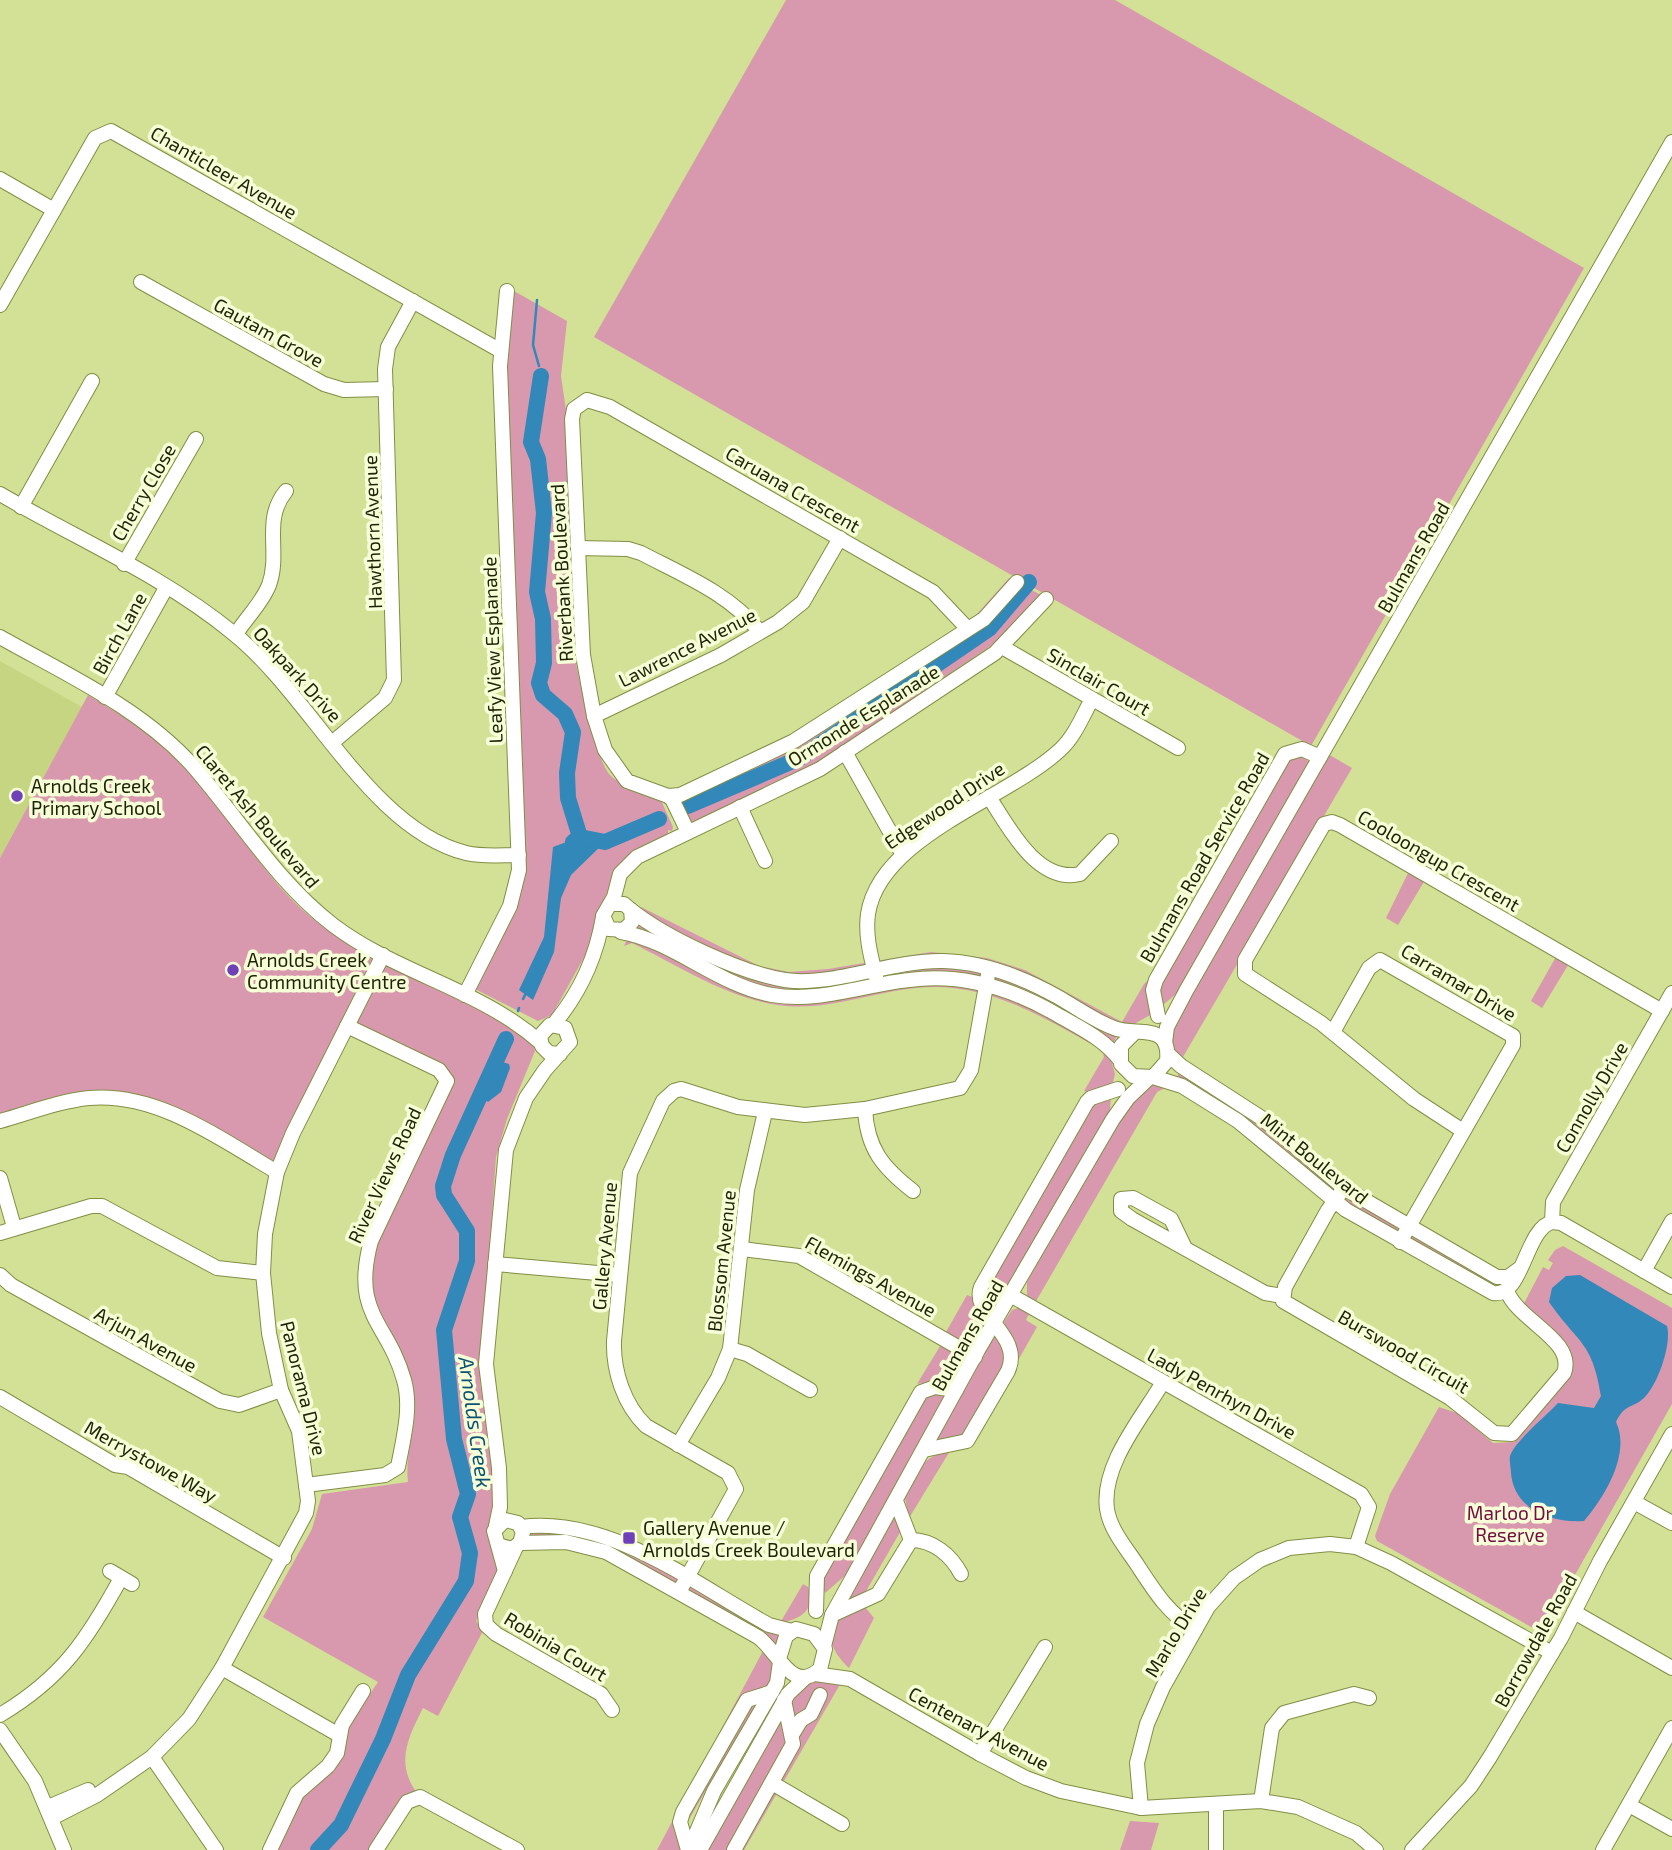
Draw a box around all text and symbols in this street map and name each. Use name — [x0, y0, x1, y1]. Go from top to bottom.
street label: Chanticleer Avenue — [147, 121, 301, 223]
street label: Gautam Grove — [210, 292, 328, 372]
street label: Cherry Close — [106, 439, 180, 545]
street label: Caruana Crescent — [722, 441, 864, 537]
street label: Hawthorn Avenue — [358, 455, 386, 609]
street label: Riverbank Boulevard — [545, 483, 577, 663]
street label: Bulmans Road — [1372, 498, 1454, 616]
street label: Leafy View Esplanade — [477, 556, 507, 744]
street label: Birch Lane — [87, 588, 151, 678]
street label: Lawrence Avenue — [614, 602, 760, 692]
street label: Oakpark Drive — [249, 621, 347, 727]
street label: Sinclair Court — [1043, 642, 1155, 720]
street label: Ormonde Esplanade — [783, 659, 943, 771]
street label: Claret Ash Boulevard — [191, 740, 325, 892]
street label: Bulmans Road Service Road — [1134, 748, 1274, 966]
street label: Edgewood Drive — [880, 756, 1008, 854]
place label: Arnolds Creek Primary School — [31, 774, 162, 819]
marker: Arnolds Creek Primary School — [9, 788, 25, 804]
street label: Cooloongup Crescent — [1354, 804, 1524, 916]
street label: Carramar Drive — [1397, 939, 1521, 1025]
place label: Arnolds Creek Community Centre — [247, 948, 407, 993]
marker: Arnolds Creek Community Centre — [225, 962, 241, 978]
street label: Connolly Drive — [1550, 1037, 1632, 1157]
street label: River Views Road — [342, 1103, 426, 1247]
street label: Mint Boulevard — [1257, 1108, 1373, 1208]
street label: Gallery Avenue — [587, 1181, 621, 1311]
street label: Blossom Avenue — [702, 1189, 740, 1333]
street label: Flemings Avenue — [801, 1231, 941, 1321]
street label: Bulmans Road — [926, 1276, 1008, 1394]
street label: Arjun Avenue — [91, 1301, 201, 1377]
street label: Burswood Circuit — [1335, 1304, 1473, 1398]
street label: Panorama Drive — [276, 1318, 332, 1458]
street label: Lady Penrhyn Drive — [1144, 1343, 1300, 1443]
water label: Arnolds Creek — [454, 1354, 498, 1489]
street label: Merrystowe Way — [81, 1415, 221, 1507]
park label: Marloo Dr Reserve — [1467, 1501, 1554, 1546]
place label: Gallery Avenue / Arnolds Creek Boulevard — [643, 1516, 855, 1561]
marker: Gallery Avenue / Arnolds Creek Boulevard — [621, 1530, 637, 1546]
street label: Borrowdale Road — [1489, 1569, 1581, 1711]
street label: Marlo Drive — [1139, 1583, 1211, 1681]
street label: Robinia Court — [500, 1606, 612, 1686]
street label: Centenary Avenue — [905, 1681, 1053, 1775]

